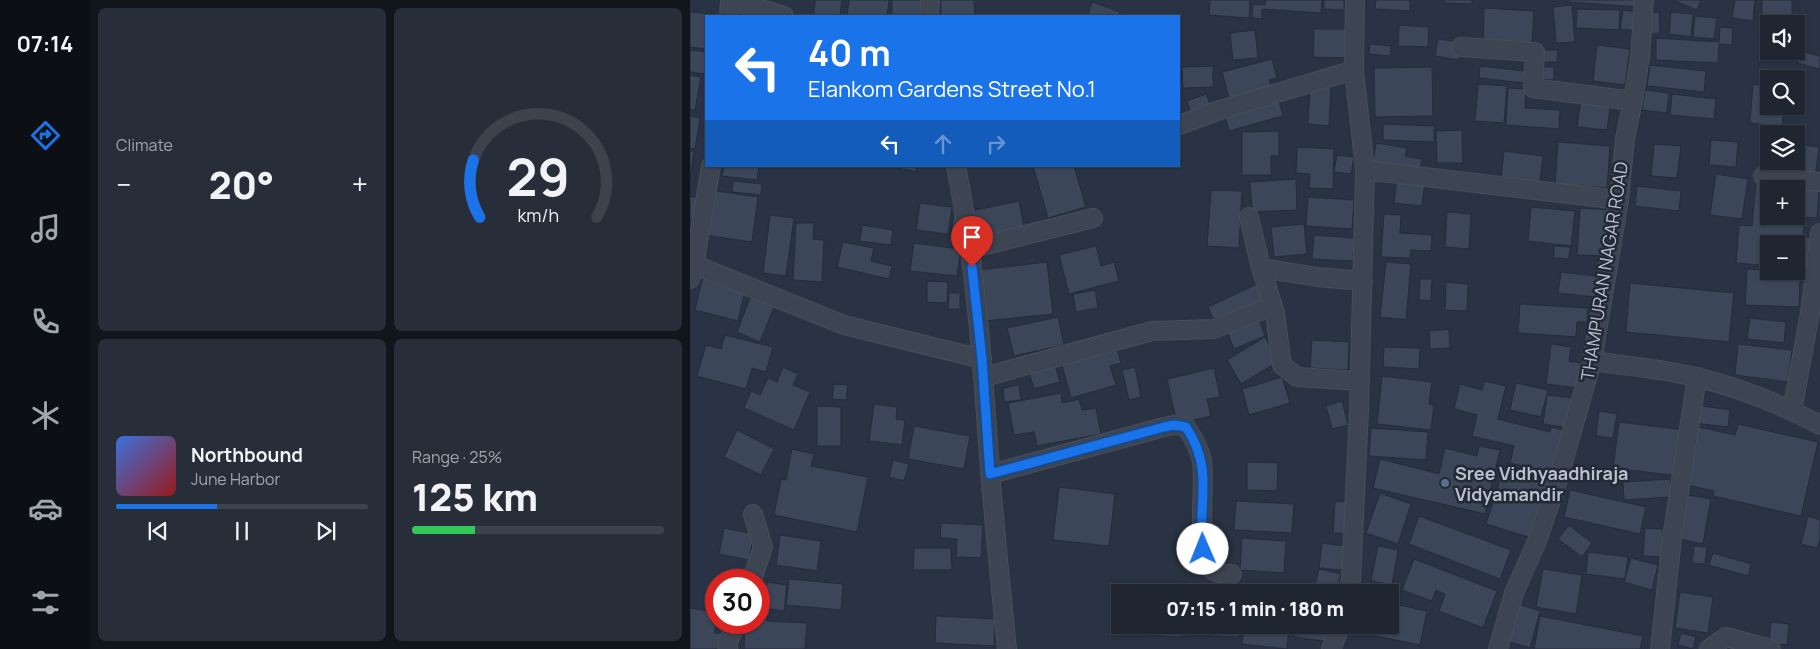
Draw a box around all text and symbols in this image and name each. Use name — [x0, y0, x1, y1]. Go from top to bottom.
map controls — [1760, 15, 1805, 280]
button: sound — [1760, 15, 1805, 60]
text: 07:14 — [17, 29, 73, 59]
text: 40 m — [808, 29, 891, 77]
icon: left — [725, 35, 790, 100]
button: search — [1760, 70, 1805, 115]
text: Elankom Gardens Street No.1 — [808, 74, 1096, 104]
icon: directions — [28, 118, 63, 153]
button: layers — [1760, 125, 1805, 170]
icon: left — [876, 130, 904, 158]
icon: ahead — [929, 130, 957, 158]
icon: right — [982, 130, 1010, 158]
text: Climate — [116, 134, 173, 156]
text: 29 — [506, 141, 570, 212]
text: 20° — [209, 158, 274, 210]
street label: THAMPURAN NAGAR ROAD — [1575, 160, 1633, 382]
text: − — [116, 165, 131, 203]
text: + — [352, 165, 368, 203]
button: + — [1760, 180, 1805, 225]
text: km/h — [517, 203, 559, 227]
icon: music — [28, 211, 63, 246]
pin — [951, 216, 993, 267]
icon: arrive — [958, 223, 986, 251]
button: − — [1760, 235, 1805, 280]
icon: phone — [28, 304, 63, 339]
icon: climate — [28, 398, 63, 433]
text: Northbound — [191, 442, 303, 468]
text: Range · 25% — [412, 446, 502, 468]
place label: Sree Vidhyaadhiraja Vidyamandir — [1455, 461, 1628, 506]
text: June Harbor — [191, 468, 280, 490]
text: 125 km — [412, 470, 538, 522]
marker: Sree Vidhyaadhiraja Vidyamandir — [1439, 477, 1451, 489]
icon: car — [28, 491, 63, 526]
icon: previous — [144, 517, 172, 545]
icon: pause — [228, 517, 256, 545]
icon: next — [312, 517, 340, 545]
position arrow — [1176, 522, 1228, 574]
speed limit sign: 30 — [705, 569, 770, 634]
icon: filters — [28, 585, 63, 620]
text: 07:15 · 1 min · 180 m — [1166, 596, 1344, 622]

